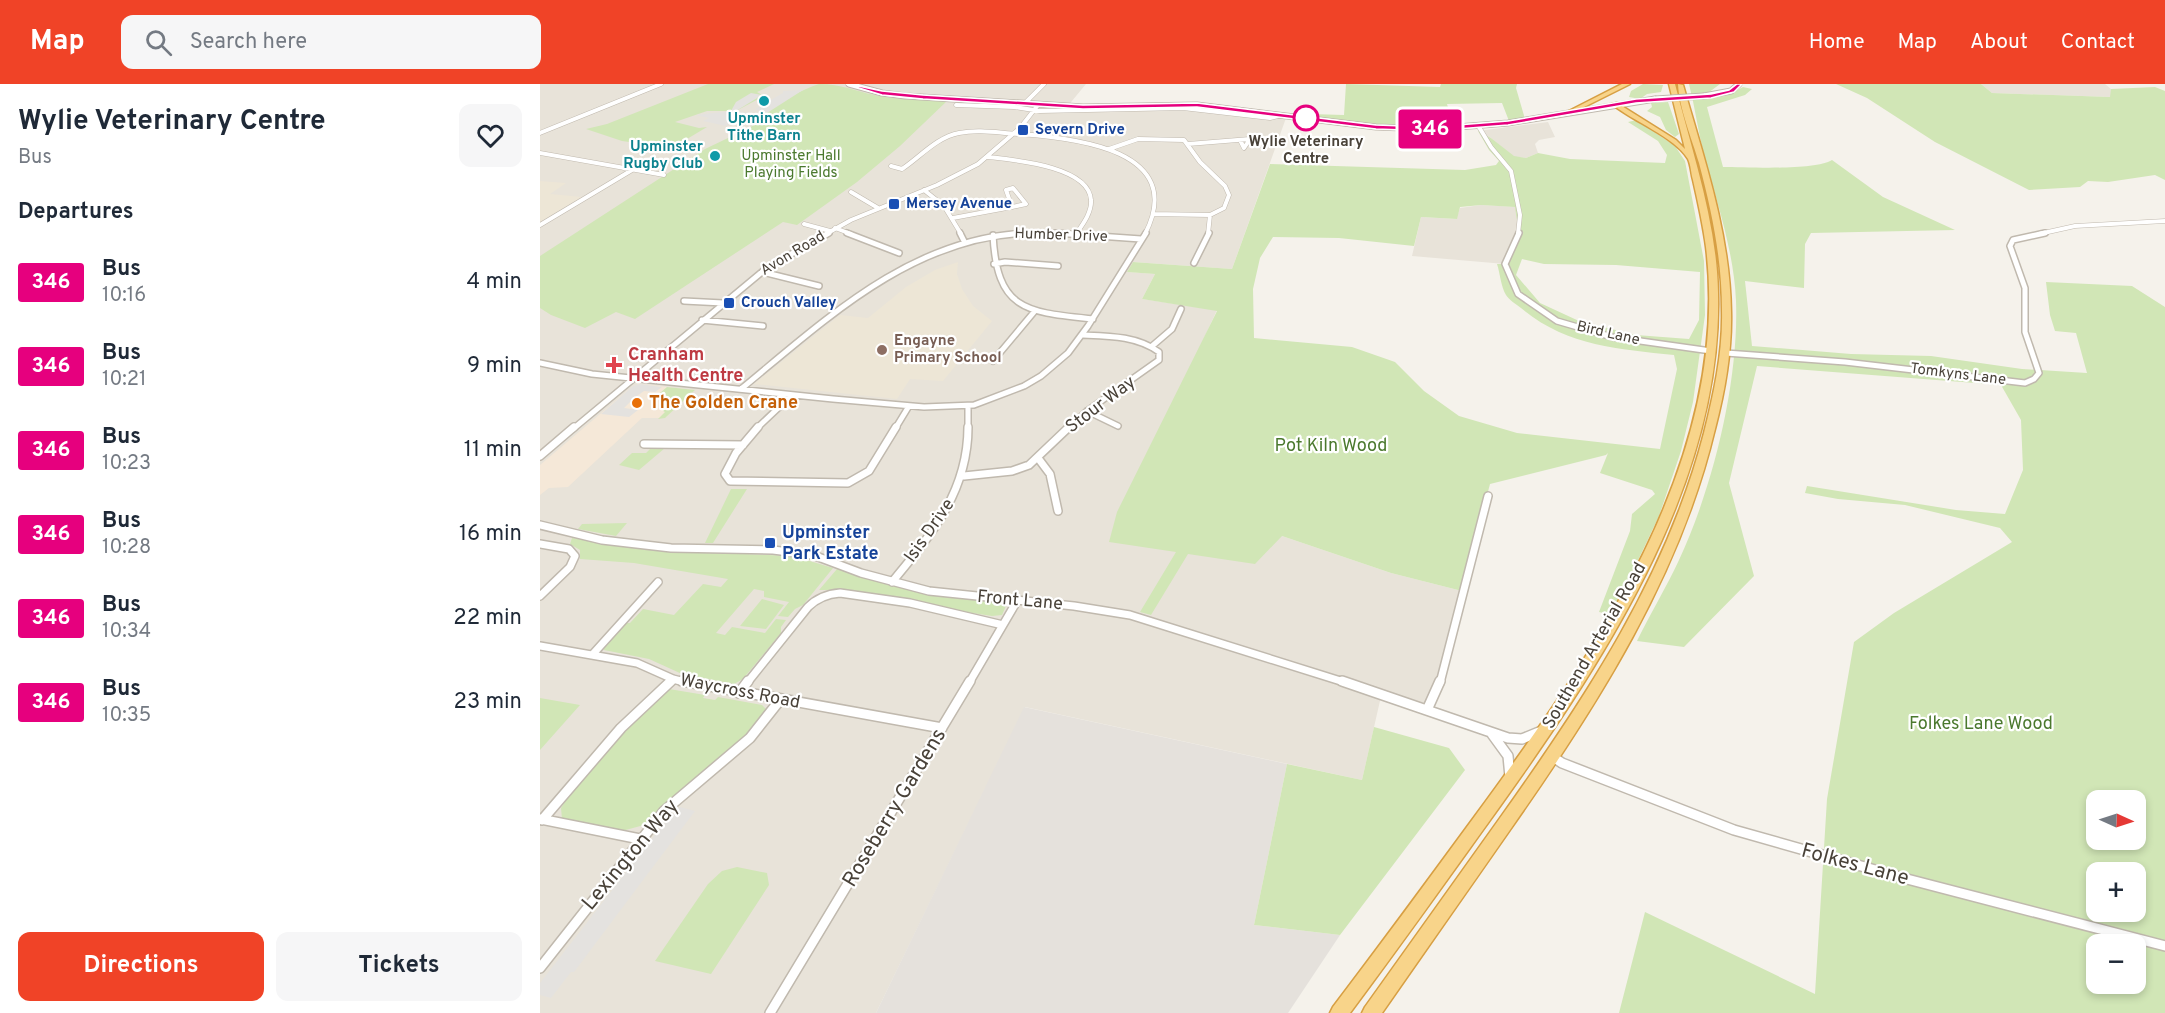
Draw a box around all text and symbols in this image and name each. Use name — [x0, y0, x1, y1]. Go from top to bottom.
search box — [121, 15, 541, 69]
text: Map — [30, 24, 85, 60]
icon: search — [142, 26, 175, 59]
text: Search here — [190, 29, 307, 56]
text: Home — [1809, 29, 1865, 56]
text: Map — [1898, 29, 1937, 56]
text: About — [1970, 29, 2028, 56]
text: Contact — [2061, 29, 2135, 56]
marker: Upminster Tithe Barn — [757, 94, 771, 108]
text: Wylie Veterinary Centre — [18, 104, 326, 140]
button: heart — [459, 104, 522, 167]
marker: Wylie Veterinary Centre — [1293, 105, 1319, 131]
place label: Upminster Tithe Barn — [727, 110, 801, 146]
line badge: 346 — [1396, 110, 1464, 148]
text: 346 — [1411, 116, 1450, 143]
place label: Severn Drive — [1035, 121, 1125, 140]
marker: Severn Drive — [1016, 123, 1030, 137]
place label: Wylie Veterinary Centre — [1249, 133, 1364, 169]
place label: Upminster Rugby Club — [623, 138, 704, 174]
text: Bus — [18, 145, 52, 171]
park label: Upminster Hall Playing Fields — [741, 147, 841, 183]
marker: Upminster Rugby Club — [708, 149, 722, 163]
place label: Mersey Avenue — [906, 195, 1012, 214]
marker: Mersey Avenue — [887, 197, 901, 211]
text: Departures — [18, 199, 134, 226]
street label: Humber Drive — [1014, 225, 1108, 247]
street label: Avon Road — [757, 227, 829, 281]
text: Bus — [102, 256, 141, 283]
text: 346 — [32, 269, 71, 296]
text: 4 min — [467, 269, 522, 296]
text: 10:16 — [102, 283, 146, 309]
place label: Crouch Valley — [741, 294, 837, 313]
marker: Crouch Valley — [722, 296, 736, 310]
street label: Bird Lane — [1575, 318, 1641, 350]
place label: Engayne Primary School — [894, 332, 1002, 368]
text: Bus — [102, 340, 141, 367]
marker: Engayne Primary School — [875, 343, 889, 357]
place label: Cranham Health Centre — [628, 344, 743, 388]
text: 346 — [32, 353, 71, 380]
text: 9 min — [467, 353, 522, 380]
marker: Cranham Health Centre — [605, 356, 623, 374]
street label: Tomkyns Lane — [1909, 360, 2007, 390]
text: 10:21 — [102, 367, 147, 393]
street label: Stour Way — [1061, 371, 1141, 439]
place label: The Golden Crane — [649, 392, 798, 415]
marker: The Golden Crane — [630, 396, 644, 410]
text: Bus — [102, 424, 141, 451]
park label: Pot Kiln Wood — [1274, 435, 1388, 458]
text: 346 — [32, 437, 71, 464]
text: 11 min — [464, 437, 522, 464]
text: 10:23 — [102, 451, 151, 477]
street label: Isis Drive — [900, 494, 960, 568]
text: Bus — [102, 508, 141, 535]
text: 346 — [32, 521, 71, 548]
text: 16 min — [459, 521, 522, 548]
place label: Upminster Park Estate — [782, 522, 878, 566]
text: 10:28 — [102, 535, 151, 561]
marker: Upminster Park Estate — [763, 536, 777, 550]
street label: Southend Arterial Road — [1538, 558, 1652, 734]
street label: Front Lane — [976, 586, 1064, 616]
text: Bus — [102, 592, 141, 619]
text: 346 — [32, 605, 71, 632]
text: 22 min — [453, 605, 522, 632]
text: 10:34 — [102, 619, 151, 645]
street label: Waycross Road — [678, 669, 802, 715]
text: Bus — [102, 676, 141, 703]
text: 346 — [32, 689, 71, 716]
text: 23 min — [454, 689, 522, 716]
text: 10:35 — [102, 703, 151, 729]
park label: Folkes Lane Wood — [1909, 713, 2053, 736]
street label: Roseberry Gardens — [837, 724, 953, 892]
north arrow — [2086, 790, 2146, 850]
map controls — [2086, 790, 2146, 994]
street label: Lexington Way — [576, 794, 686, 916]
street label: Folkes Lane — [1798, 838, 1912, 892]
button: + — [2086, 862, 2146, 922]
button: Directions — [18, 932, 264, 1001]
button: Tickets — [276, 932, 522, 1001]
button: − — [2086, 934, 2146, 994]

